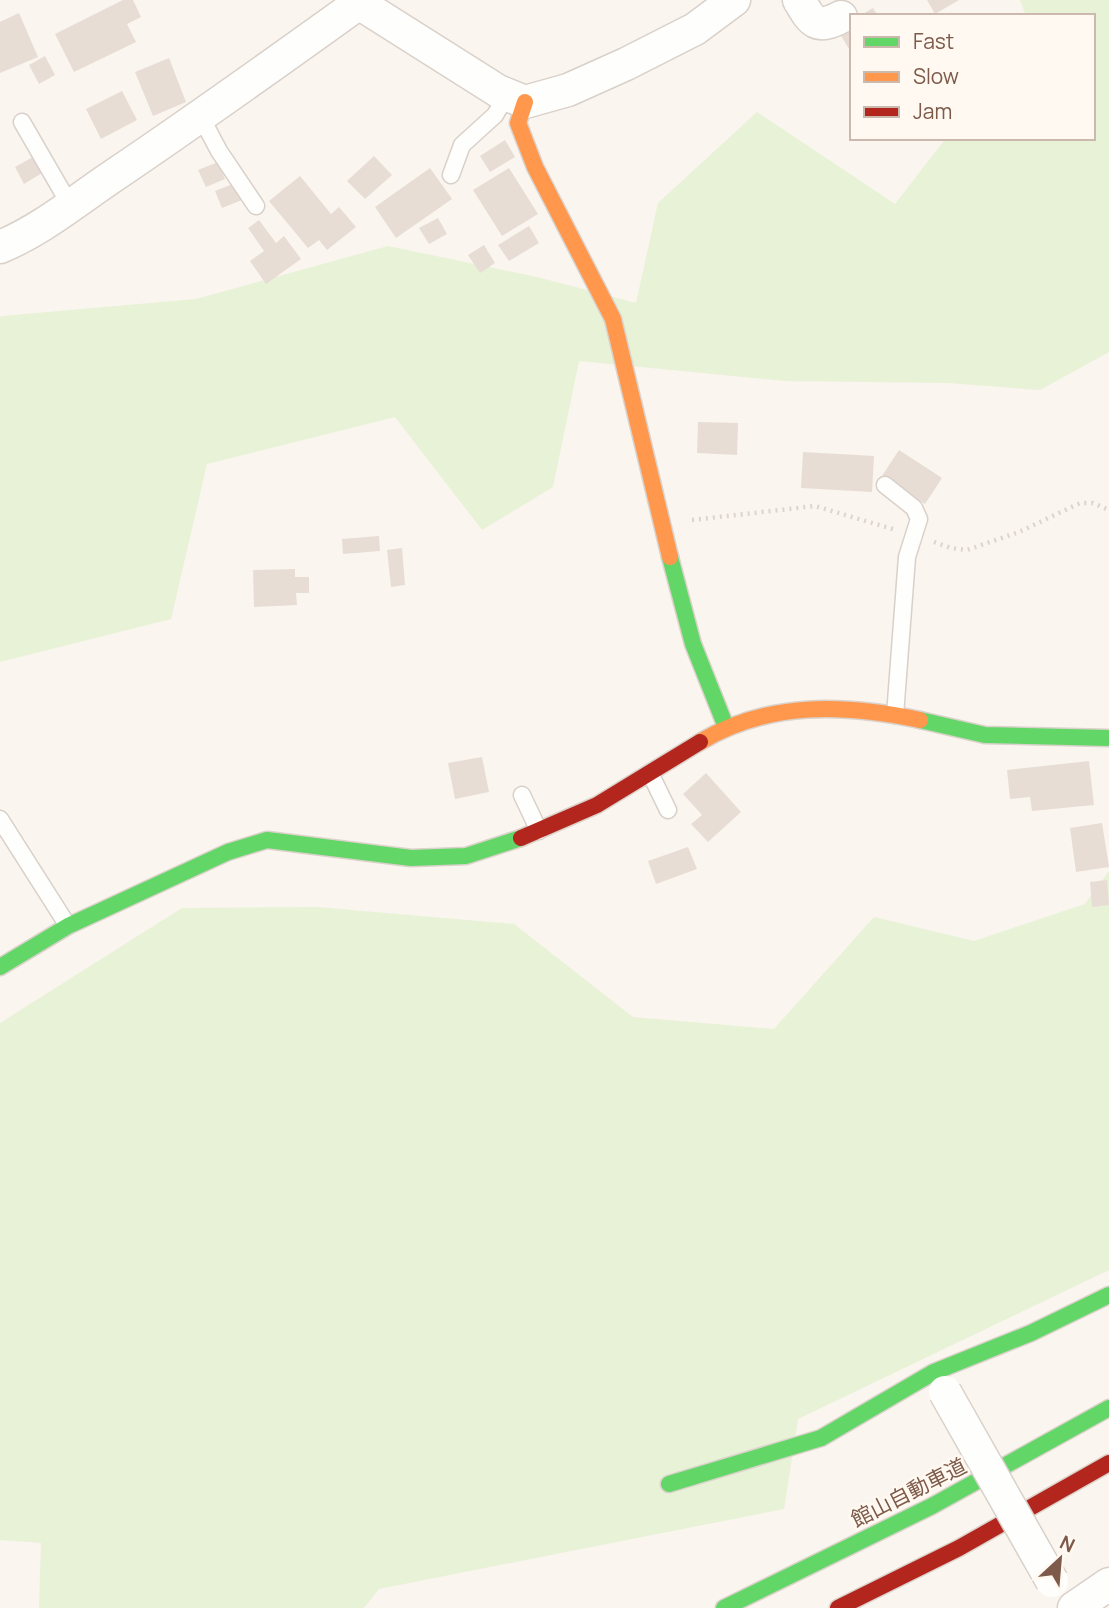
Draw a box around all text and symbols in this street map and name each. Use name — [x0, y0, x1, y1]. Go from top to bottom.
legend — [850, 14, 1095, 140]
text: Fast — [913, 27, 954, 55]
text: Slow — [913, 62, 959, 90]
text: Jam — [913, 97, 952, 125]
street label: 館山自動車道 — [846, 1451, 971, 1533]
north arrow — [1025, 1524, 1095, 1594]
text: N — [1056, 1529, 1079, 1558]

